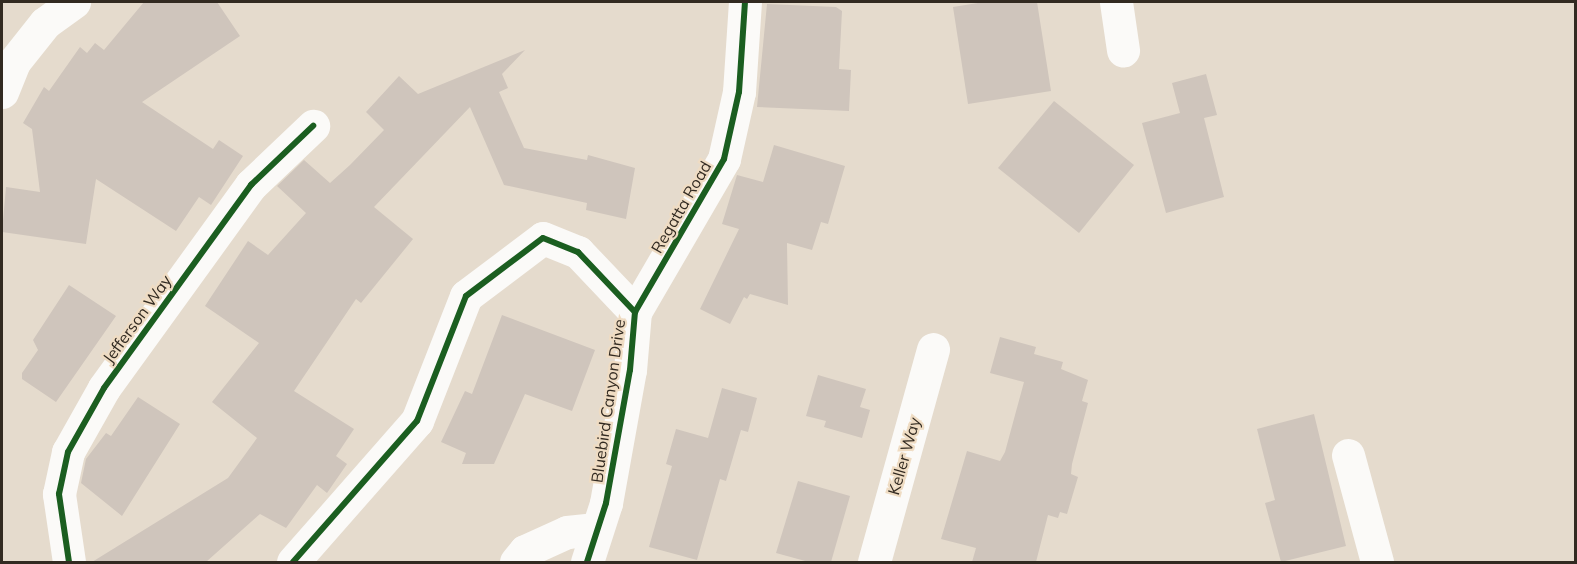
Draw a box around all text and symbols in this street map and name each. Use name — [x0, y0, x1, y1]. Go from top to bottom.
street label: Regatta Road — [647, 158, 715, 256]
street label: Jefferson Way — [99, 271, 175, 367]
street label: Bluebird Canyon Drive — [587, 318, 629, 484]
street label: Keller Way — [884, 415, 924, 497]

